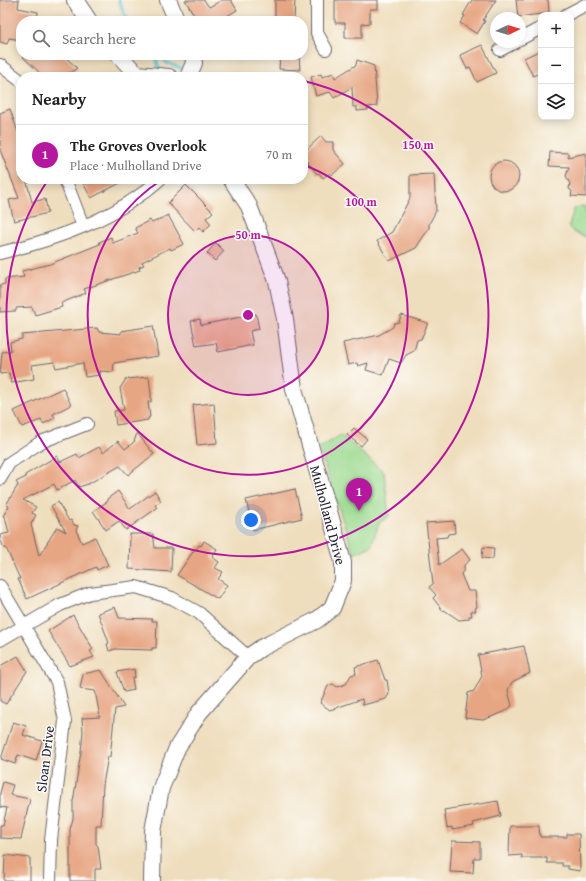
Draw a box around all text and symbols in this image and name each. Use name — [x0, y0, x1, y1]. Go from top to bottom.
north arrow — [490, 12, 526, 48]
map controls — [538, 12, 574, 120]
button: + — [538, 12, 574, 48]
search box — [16, 16, 308, 60]
icon: search — [30, 27, 52, 49]
text: Search here — [62, 28, 136, 49]
button: − — [538, 48, 574, 84]
button: layers — [538, 84, 574, 120]
text: Nearby — [32, 86, 86, 111]
text: The Groves Overlook — [70, 135, 206, 156]
text: 150 m — [402, 136, 435, 153]
text: 1 — [42, 145, 48, 164]
text: 70 m — [266, 145, 292, 164]
text: Place · Mulholland Drive — [70, 156, 202, 175]
text: 100 m — [345, 193, 378, 210]
text: 50 m — [235, 226, 261, 243]
centre of rings — [241, 308, 255, 322]
street label: Mulholland Drive — [305, 463, 351, 567]
pin: 1 — [346, 478, 372, 511]
your location — [241, 510, 261, 530]
street label: Sloan Drive — [31, 724, 59, 793]

